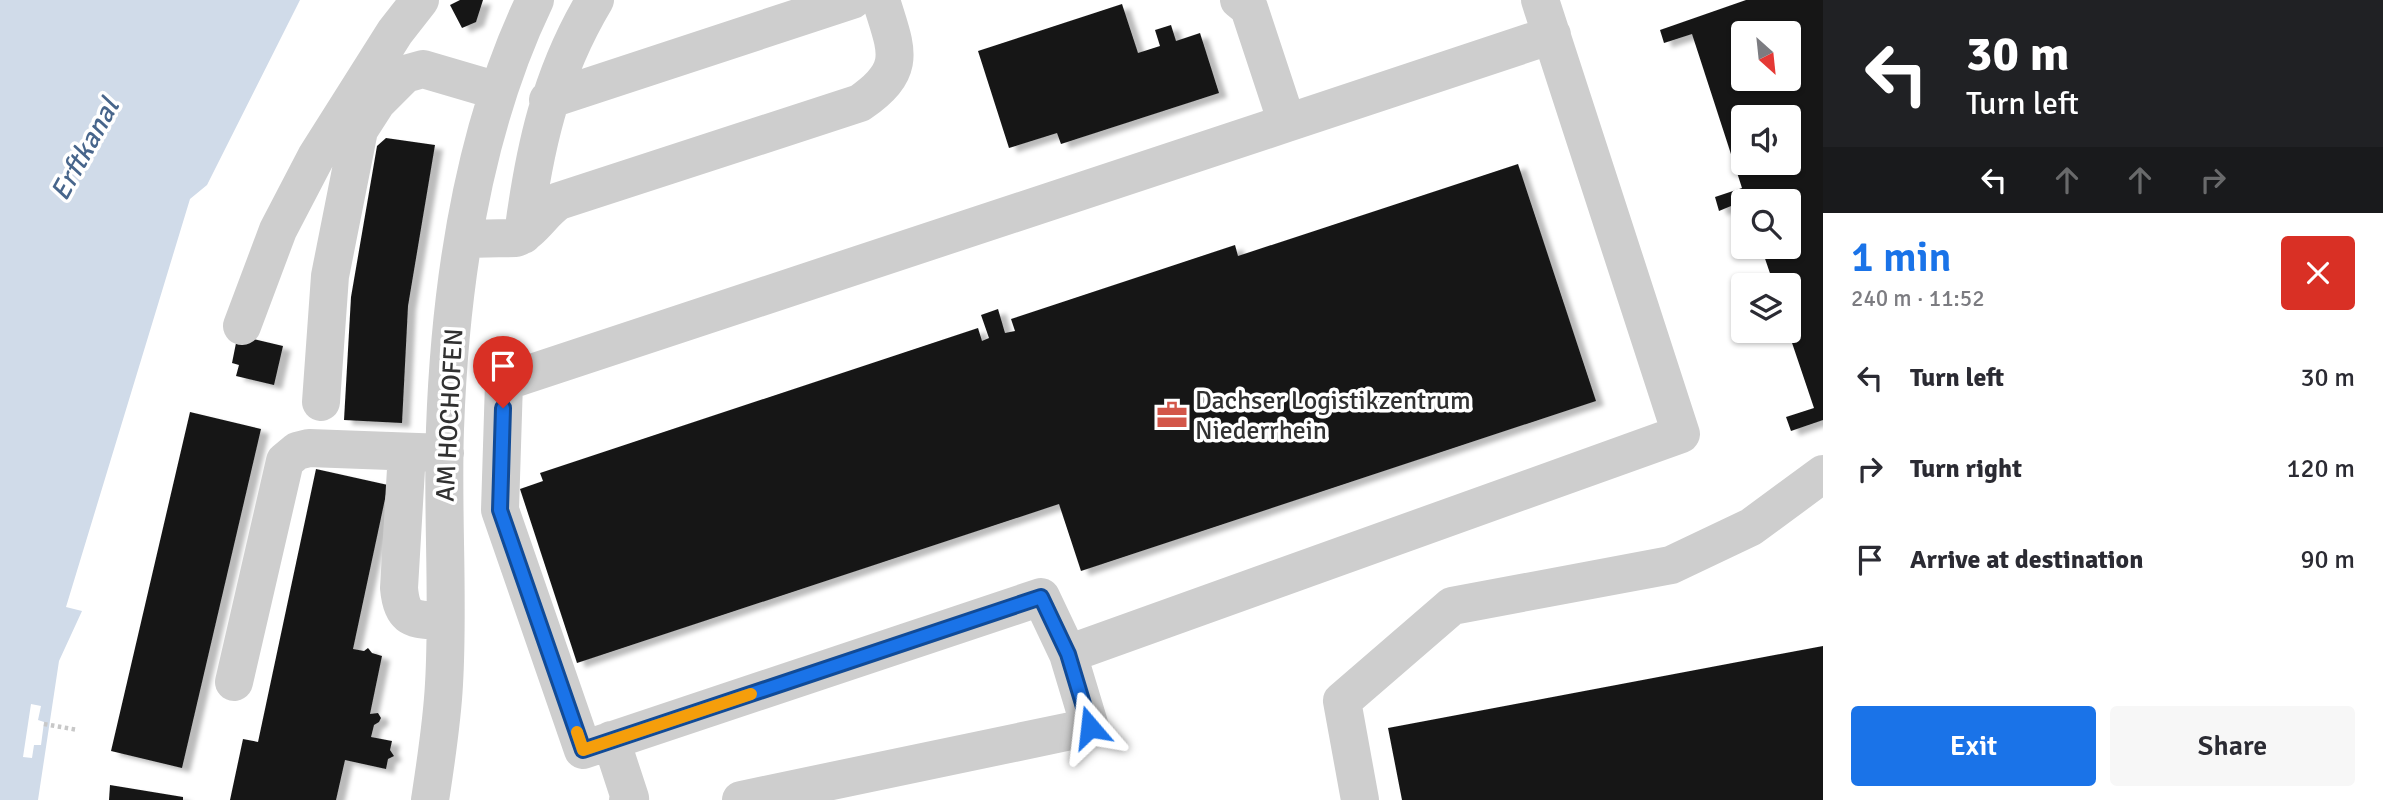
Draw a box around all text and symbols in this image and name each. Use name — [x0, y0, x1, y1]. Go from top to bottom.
north arrow — [1731, 21, 1801, 91]
map controls — [1731, 21, 1801, 343]
text: 30 m — [1966, 24, 2069, 84]
icon: left — [1851, 28, 1942, 119]
text: Turn left — [1966, 84, 2079, 123]
water label: Erftkanal — [43, 91, 128, 206]
button: sound — [1731, 105, 1801, 175]
icon: left — [1975, 161, 2013, 199]
icon: ahead — [2048, 161, 2086, 199]
icon: ahead — [2121, 161, 2159, 199]
icon: right — [2194, 161, 2232, 199]
button: search — [1731, 189, 1801, 259]
text: 1 min — [1851, 232, 1952, 283]
button: close — [2281, 236, 2355, 310]
button: layers — [1731, 273, 1801, 343]
text: 240 m · 11:52 — [1851, 284, 1985, 313]
street label: AM HOCHOFEN — [429, 328, 471, 503]
pin — [473, 336, 533, 408]
icon: arrive — [484, 347, 522, 385]
icon: left — [1851, 359, 1889, 397]
text: Turn left — [1910, 362, 2004, 394]
text: 30 m — [2300, 362, 2355, 394]
place label: Dachser Logistikzentrum Niederrhein — [1195, 385, 1471, 447]
office icon: Dachser Logistikzentrum Niederrhein — [1155, 398, 1189, 432]
icon: right — [1851, 450, 1889, 488]
text: Turn right — [1910, 453, 2022, 485]
text: 120 m — [2286, 453, 2355, 485]
icon: arrive — [1851, 541, 1889, 579]
text: Arrive at destination — [1910, 544, 2143, 576]
text: 90 m — [2300, 544, 2355, 576]
position arrow — [1053, 690, 1127, 764]
button: Exit — [1851, 706, 2096, 786]
button: Share — [2110, 706, 2355, 786]

